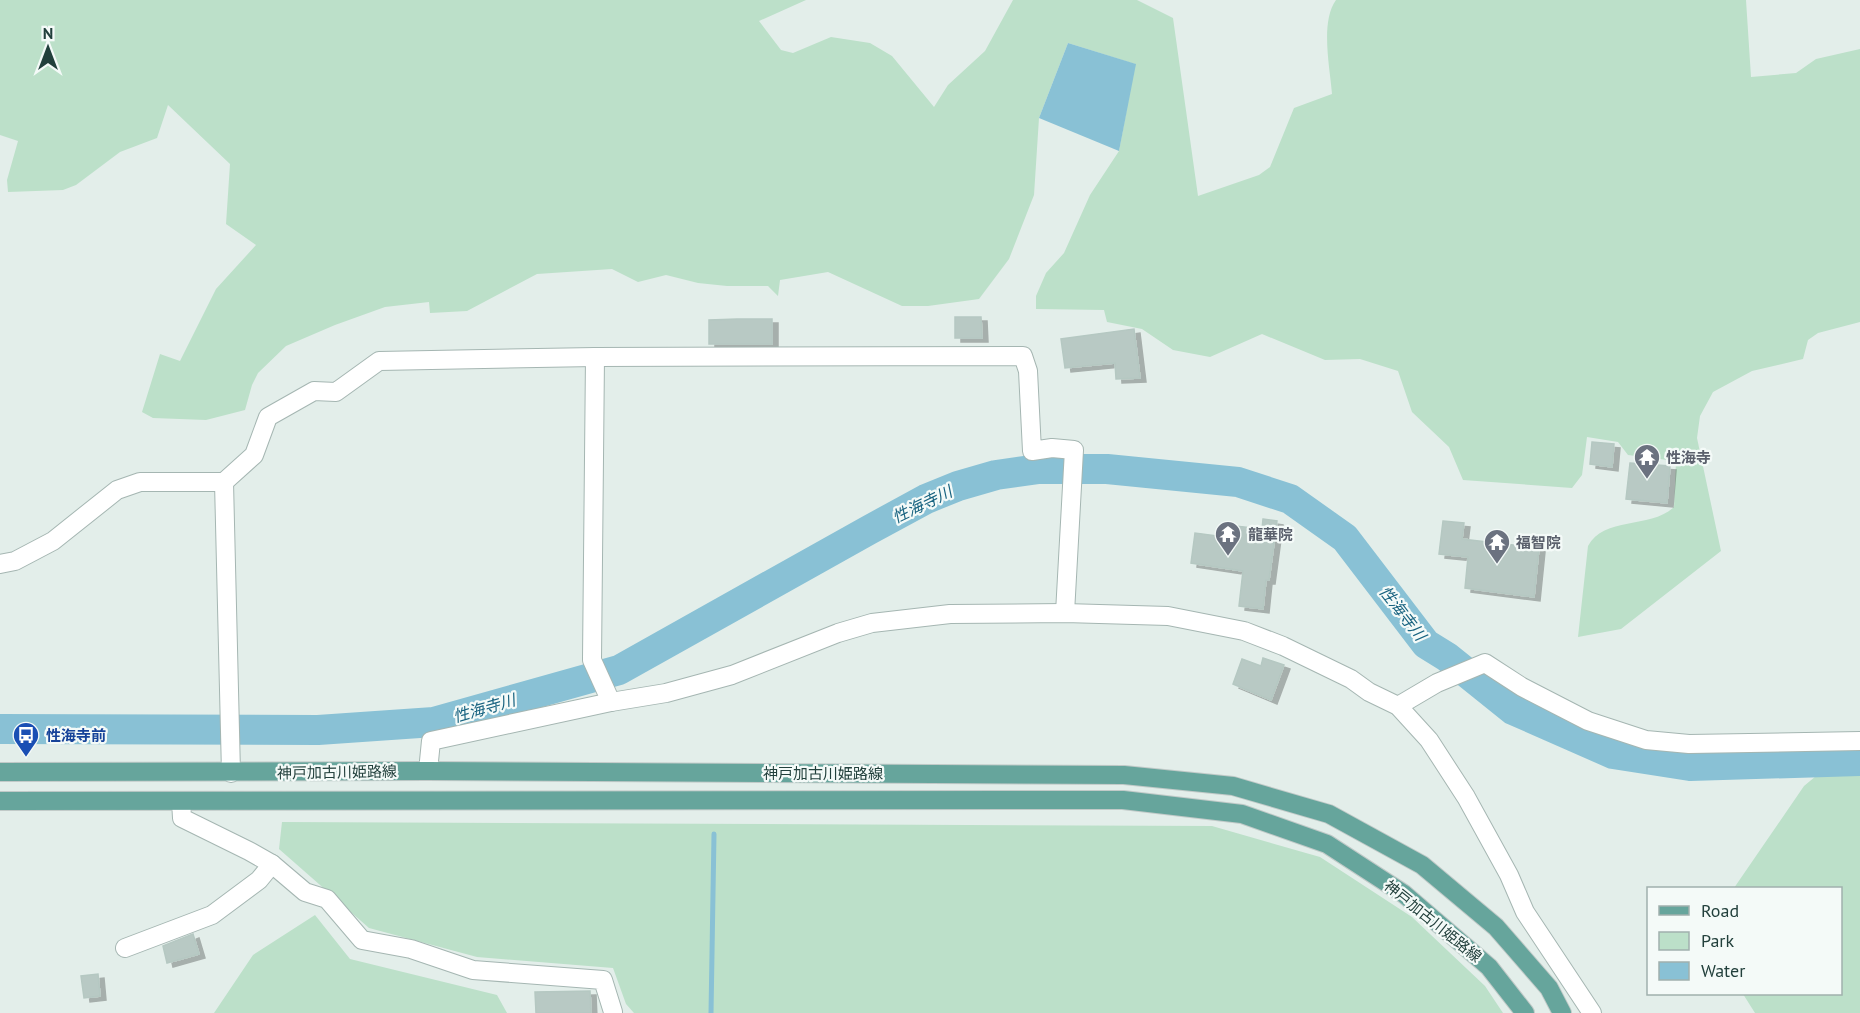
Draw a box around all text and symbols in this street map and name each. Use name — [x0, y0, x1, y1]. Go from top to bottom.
north arrow — [18, 18, 78, 78]
text: N — [43, 23, 53, 43]
temple icon: 性海寺 — [1632, 442, 1662, 480]
place label: 性海寺 — [1666, 448, 1711, 467]
water label: 性海寺川 — [889, 480, 957, 527]
temple icon: 龍華院 — [1213, 519, 1243, 557]
place label: 龍華院 — [1248, 525, 1293, 544]
temple icon: 福智院 — [1482, 527, 1512, 565]
place label: 福智院 — [1515, 533, 1561, 552]
water label: 性海寺川 — [1375, 582, 1432, 646]
water label: 性海寺川 — [450, 689, 519, 726]
bus stop icon: 性海寺前 — [11, 720, 41, 758]
place label: 性海寺前 — [46, 726, 106, 745]
street label: 神戸加古川姫路線 — [277, 761, 397, 783]
street label: 神戸加古川姫路線 — [763, 764, 883, 783]
street label: 神戸加古川姫路線 — [1380, 876, 1486, 966]
legend — [1647, 887, 1842, 995]
text: Road — [1701, 899, 1739, 922]
text: Park — [1701, 929, 1734, 952]
text: Water — [1701, 959, 1745, 982]

